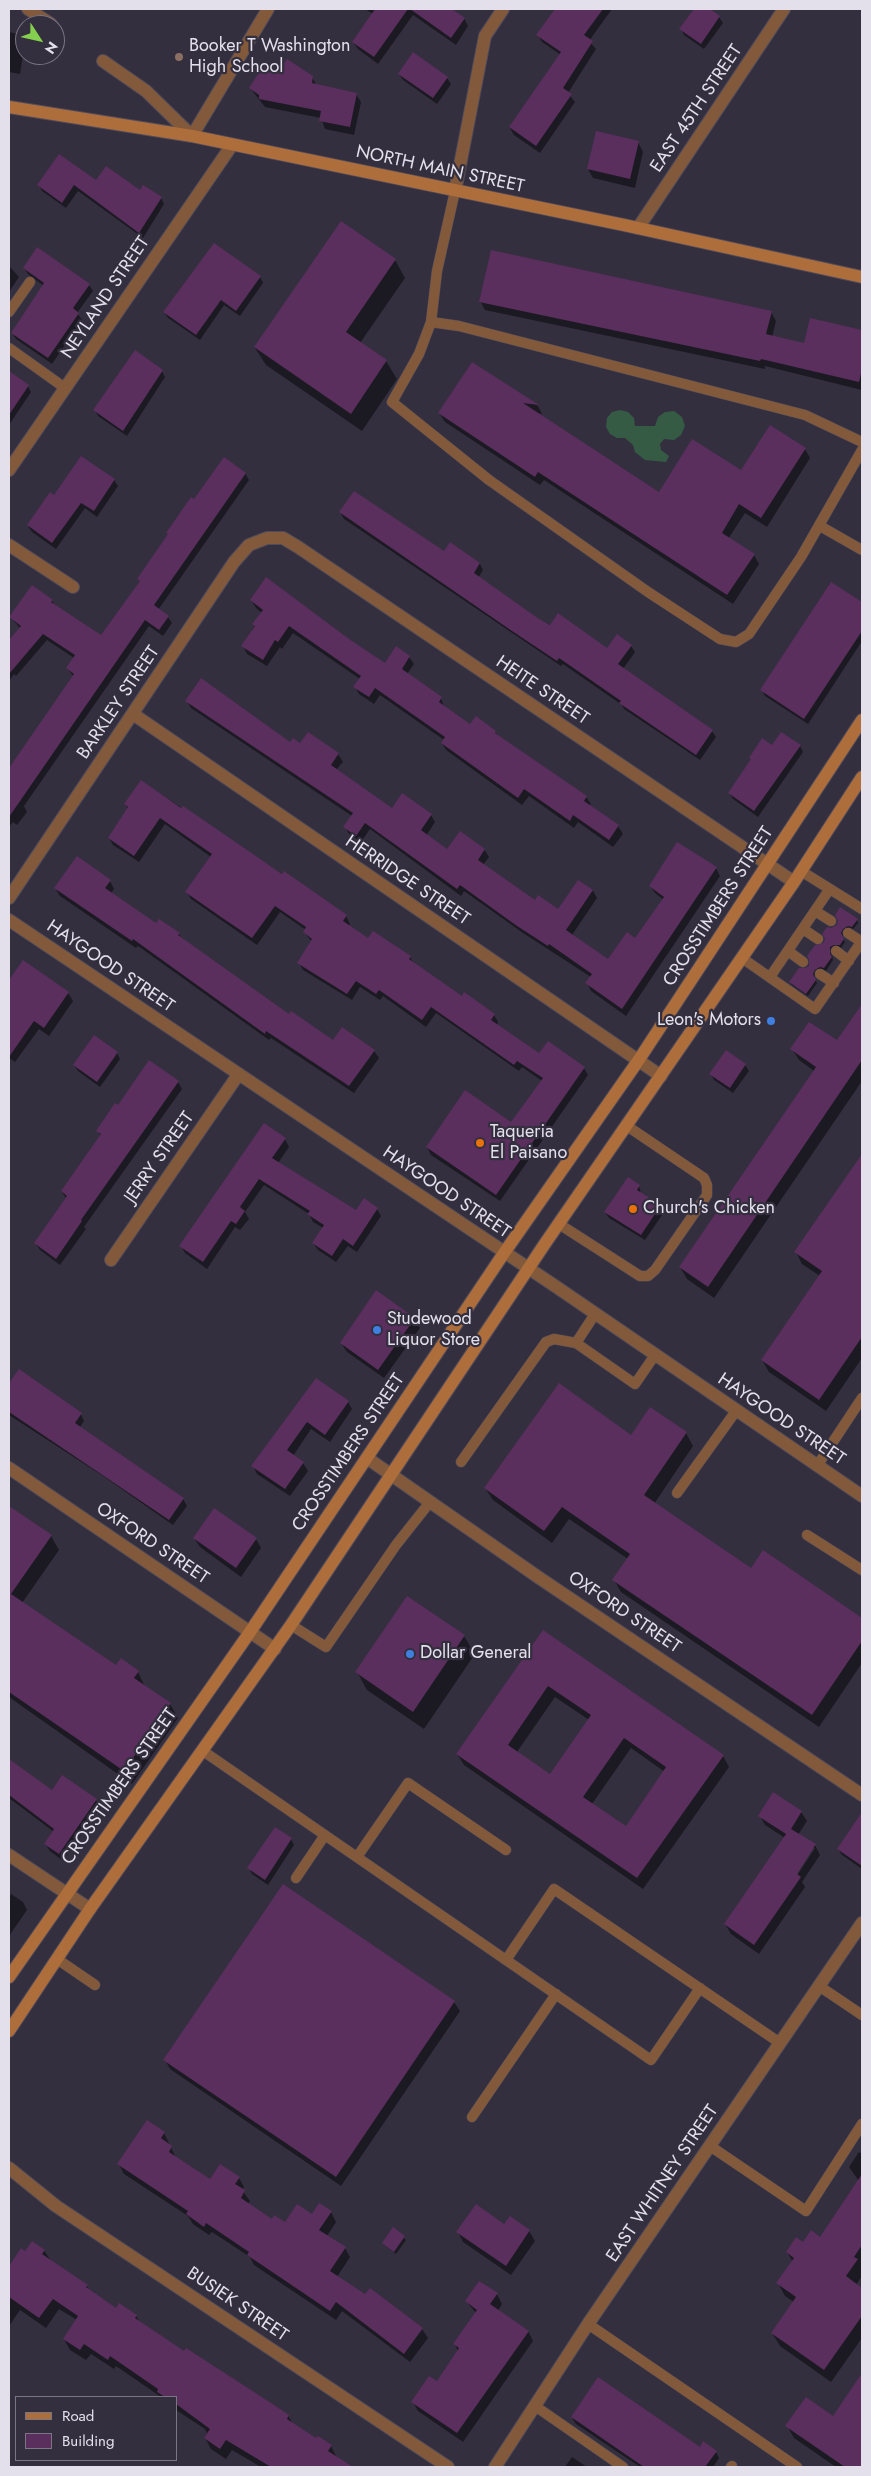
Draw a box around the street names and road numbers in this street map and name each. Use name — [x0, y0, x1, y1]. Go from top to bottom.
street label: EAST 45TH STREET — [646, 41, 748, 177]
street label: NORTH MAIN STREET — [354, 142, 526, 198]
street label: NEYLAND STREET — [57, 233, 155, 363]
street label: BARKLEY STREET — [73, 642, 165, 764]
street label: HEITE STREET — [491, 652, 593, 730]
street label: CROSSTIMBERS STREET — [659, 823, 779, 991]
street label: HERRIDGE STREET — [341, 831, 473, 931]
street label: HAYGOOD STREET — [42, 916, 178, 1018]
street label: JERRY STREET — [121, 1108, 199, 1208]
street label: HAYGOOD STREET — [378, 1142, 514, 1244]
street label: HAYGOOD STREET — [713, 1369, 849, 1471]
street label: CROSSTIMBERS STREET — [288, 1370, 410, 1536]
street label: OXFORD STREET — [92, 1498, 212, 1590]
street label: OXFORD STREET — [564, 1567, 684, 1659]
street label: CROSSTIMBERS STREET — [58, 1705, 182, 1869]
street label: EAST WHITNEY STREET — [602, 2101, 724, 2267]
street label: BUSIEK STREET — [182, 2263, 292, 2347]

